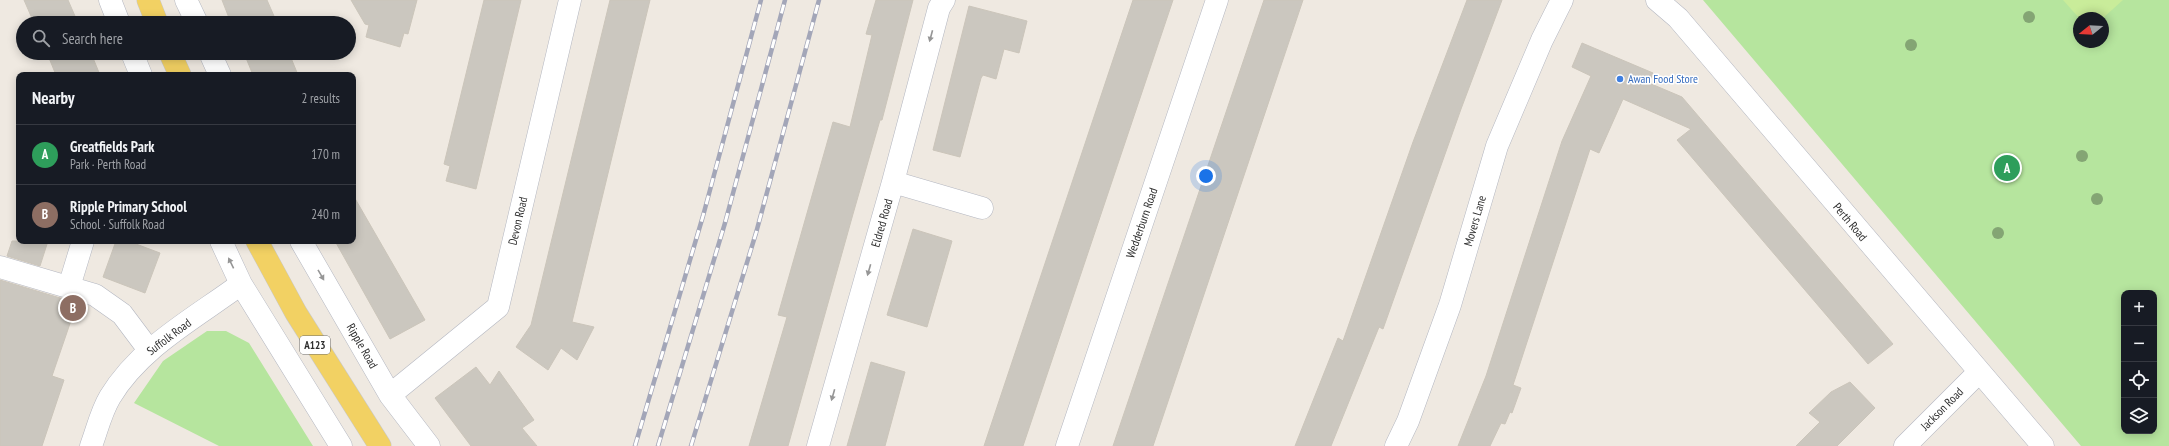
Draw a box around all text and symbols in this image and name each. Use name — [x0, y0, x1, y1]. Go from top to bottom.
north arrow — [2073, 12, 2109, 48]
search box — [16, 16, 356, 60]
icon: search — [30, 27, 52, 49]
text: Search here — [62, 29, 123, 48]
one-way arrow — [928, 30, 934, 43]
place label: Awan Food Store — [1628, 71, 1698, 86]
marker: Awan Food Store — [1615, 74, 1625, 84]
text: Nearby — [32, 87, 75, 109]
text: 2 results — [301, 90, 340, 107]
text: Greatfields Park — [70, 137, 154, 156]
text: A — [42, 146, 48, 163]
text: 170 m — [311, 146, 340, 163]
pin: A — [1994, 153, 2020, 183]
text: Park · Perth Road — [70, 156, 146, 173]
your location — [1196, 166, 1216, 186]
street label: Wedderburn Road — [1123, 186, 1161, 260]
street label: Movers Lane — [1460, 194, 1489, 248]
street label: Devon Road — [505, 195, 530, 247]
text: Ripple Primary School — [70, 197, 187, 216]
street label: Eldred Road — [867, 197, 896, 249]
street label: Perth Road — [1830, 200, 1871, 244]
text: B — [42, 206, 48, 223]
text: 240 m — [311, 206, 340, 223]
text: School · Suffolk Road — [70, 216, 165, 233]
one-way arrow — [228, 257, 234, 268]
one-way arrow — [865, 264, 871, 276]
one-way arrow — [317, 269, 324, 281]
map controls — [2121, 290, 2157, 434]
button: + — [2121, 290, 2157, 326]
pin: B — [60, 293, 86, 323]
street label: Suffolk Road — [144, 315, 194, 358]
street label: Ripple Road — [344, 321, 381, 371]
button: − — [2121, 326, 2157, 362]
road number: A123 — [300, 336, 330, 354]
button: locate — [2121, 362, 2157, 398]
street label: Jackson Road — [1916, 384, 1966, 434]
one-way arrow — [830, 389, 836, 401]
button: layers — [2121, 398, 2157, 434]

